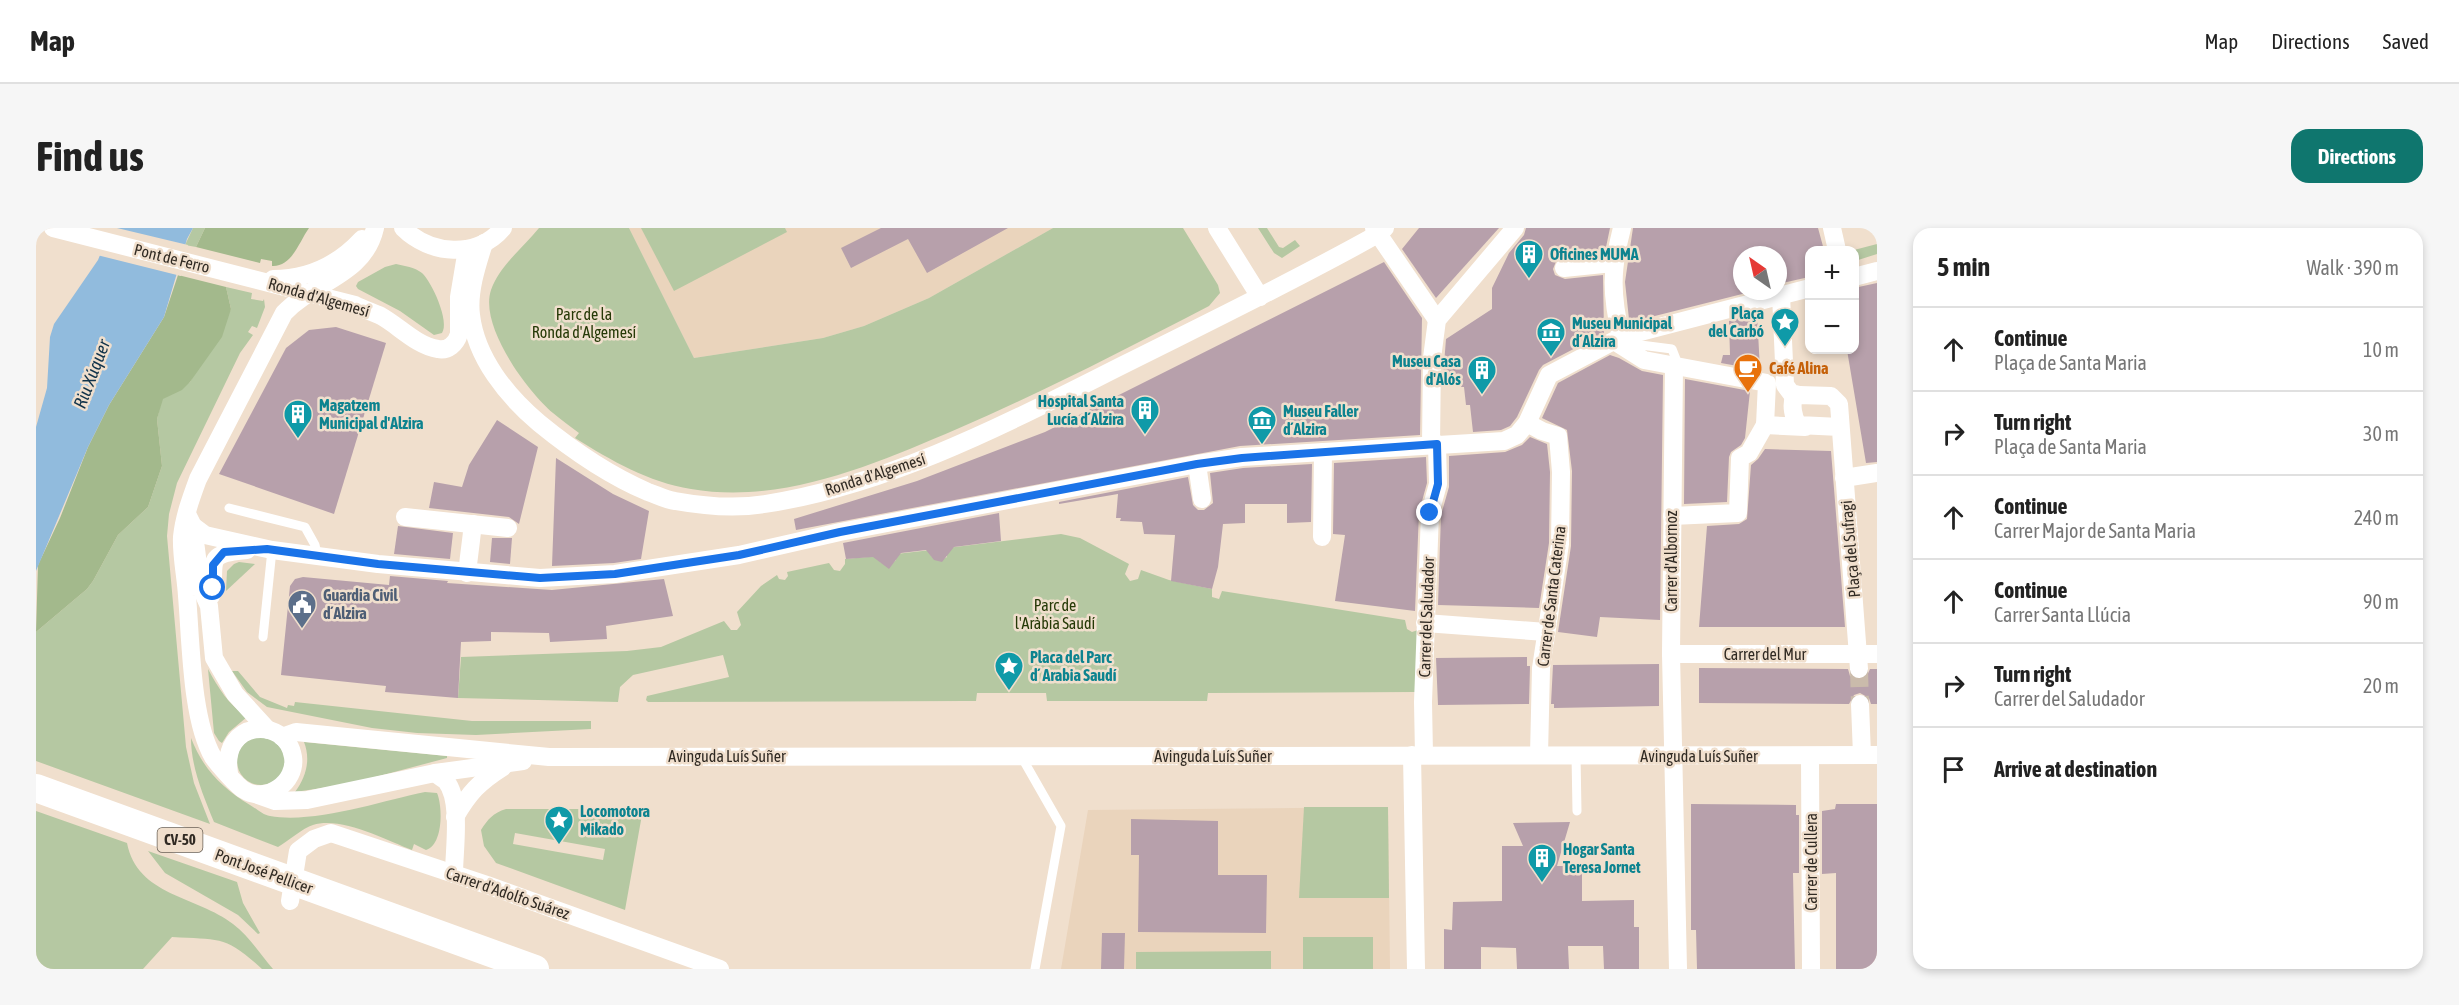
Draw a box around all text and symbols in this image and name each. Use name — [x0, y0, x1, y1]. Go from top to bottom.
text: Map — [30, 25, 75, 57]
text: Map — [2204, 29, 2238, 53]
text: Directions — [2271, 29, 2350, 53]
text: Saved — [2383, 29, 2429, 53]
button: Directions — [2291, 129, 2423, 183]
text: Find us — [36, 132, 144, 180]
building icon: Oficines MUMA — [1513, 238, 1545, 280]
street label: Pont de Ferro — [132, 240, 212, 276]
place label: Oficines MUMA — [1550, 245, 1639, 263]
north arrow — [1733, 246, 1787, 300]
map controls — [1805, 246, 1859, 354]
button: + — [1805, 246, 1859, 300]
text: 5 min — [1937, 252, 1990, 282]
text: Walk · 390 m — [2307, 256, 2399, 279]
street label: Ronda d'Algemesí — [266, 274, 372, 321]
button: − — [1805, 300, 1859, 354]
place label: Plaça del Carbó — [1708, 304, 1764, 340]
park label: Parc de la Ronda d'Algemesí — [532, 305, 637, 342]
place icon: Plaça del Carbó — [1769, 306, 1801, 348]
place label: Museu Municipal d´Alzira — [1572, 314, 1673, 350]
museum icon: Museu Municipal d´Alzira — [1535, 316, 1567, 358]
text: Continue — [1994, 325, 2068, 351]
icon: ahead — [1937, 333, 1970, 366]
water label: Riu Xúquer — [69, 336, 114, 411]
text: 10 m — [2363, 338, 2399, 361]
text: Plaça de Santa Maria — [1994, 351, 2147, 374]
place label: Museu Casa d'Alós — [1392, 352, 1461, 388]
cafe icon: Café Alina — [1732, 352, 1764, 394]
building icon: Museu Casa d'Alós — [1466, 354, 1498, 396]
place label: Café Alina — [1769, 359, 1828, 377]
place label: Hospital Santa Lucía d´Alzira — [1038, 392, 1124, 428]
building icon: Hospital Santa Lucía d´Alzira — [1129, 394, 1161, 436]
place label: Magatzem Municipal d'Alzira — [319, 396, 424, 432]
building icon: Magatzem Municipal d'Alzira — [282, 398, 314, 440]
place label: Museu Faller d´Alzira — [1283, 402, 1358, 438]
museum icon: Museu Faller d´Alzira — [1246, 404, 1278, 446]
text: Turn right — [1994, 409, 2071, 435]
icon: right — [1937, 417, 1970, 450]
text: 30 m — [2363, 422, 2399, 445]
text: Plaça de Santa Maria — [1994, 435, 2147, 458]
street label: Ronda d'Algemesí — [823, 449, 928, 500]
text: Continue — [1994, 493, 2068, 519]
route end — [1416, 499, 1442, 525]
street label: Plaça del Sufragi — [1837, 500, 1864, 598]
icon: ahead — [1937, 501, 1970, 534]
text: 240 m — [2354, 506, 2399, 529]
street label: Carrer d'Albornoz — [1662, 510, 1680, 612]
text: Carrer Major de Santa Maria — [1994, 519, 2196, 542]
street label: Carrer de Santa Caterina — [1533, 525, 1569, 667]
street label: Carrer del Saludador — [1415, 556, 1437, 678]
route start — [199, 574, 225, 600]
text: Continue — [1994, 577, 2068, 603]
icon: ahead — [1937, 585, 1970, 618]
place label: Guardia Civil d´Alzira — [323, 586, 398, 622]
public building icon: Guardia Civil d´Alzira — [286, 588, 318, 630]
text: 90 m — [2363, 590, 2399, 613]
park label: Parc de l'Aràbia Saudí — [1015, 596, 1096, 632]
text: Carrer Santa Llúcia — [1994, 603, 2131, 626]
street label: Carrer del Mur — [1724, 645, 1807, 663]
place label: Placa del Parc d´ Arabia Saudí — [1030, 648, 1117, 684]
place icon: Placa del Parc d´ Arabia Saudí — [993, 650, 1025, 692]
text: Turn right — [1994, 661, 2071, 687]
icon: right — [1937, 669, 1970, 702]
text: 20 m — [2363, 674, 2399, 697]
text: Carrer del Saludador — [1994, 687, 2145, 710]
street label: Avinguda Luís Suñer — [668, 747, 786, 766]
street label: Avinguda Luís Suñer — [1154, 747, 1272, 766]
street label: Avinguda Luís Suñer — [1640, 747, 1758, 766]
icon: arrive — [1937, 753, 1970, 786]
text: Arrive at destination — [1994, 756, 2157, 782]
place label: Locomotora Mikado — [580, 802, 650, 838]
place icon: Locomotora Mikado — [543, 804, 575, 846]
street label: Carrer de Cullera — [1802, 813, 1820, 911]
road number: CV-50 — [158, 828, 202, 852]
place label: Hogar Santa Teresa Jornet — [1563, 840, 1641, 876]
building icon: Hogar Santa Teresa Jornet — [1526, 842, 1558, 884]
street label: Pont José Pellicer — [213, 845, 316, 897]
street label: Carrer d'Adolfo Suárez — [444, 863, 572, 923]

